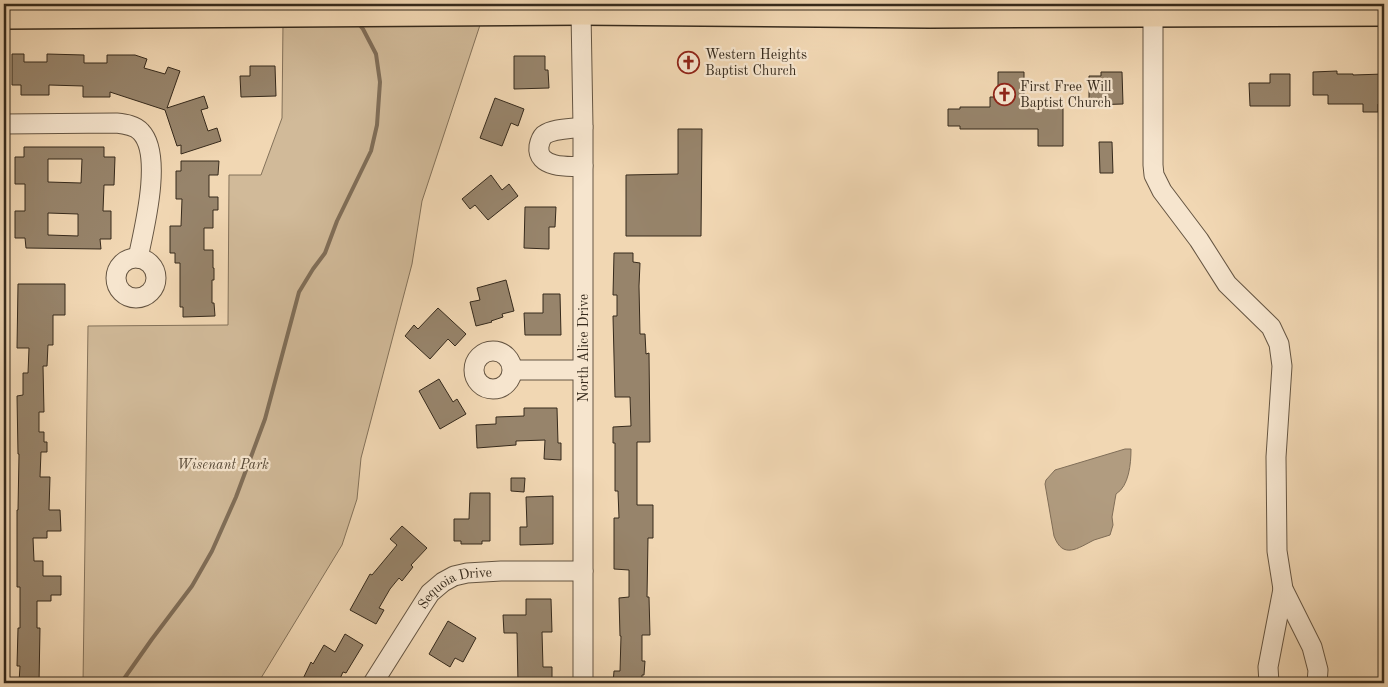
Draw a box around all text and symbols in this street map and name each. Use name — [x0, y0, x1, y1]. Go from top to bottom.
place label: Western Heights Baptist Church — [705, 48, 807, 78]
church icon: Western Heights Baptist Church — [677, 50, 701, 74]
place label: First Free Will Baptist Church — [1020, 80, 1112, 110]
church icon: First Free Will Baptist Church — [992, 82, 1016, 106]
street label: North Alice Drive — [577, 294, 591, 402]
park label: Wisenant Park — [177, 458, 269, 472]
street label: Sequoia Drive — [416, 566, 492, 612]

